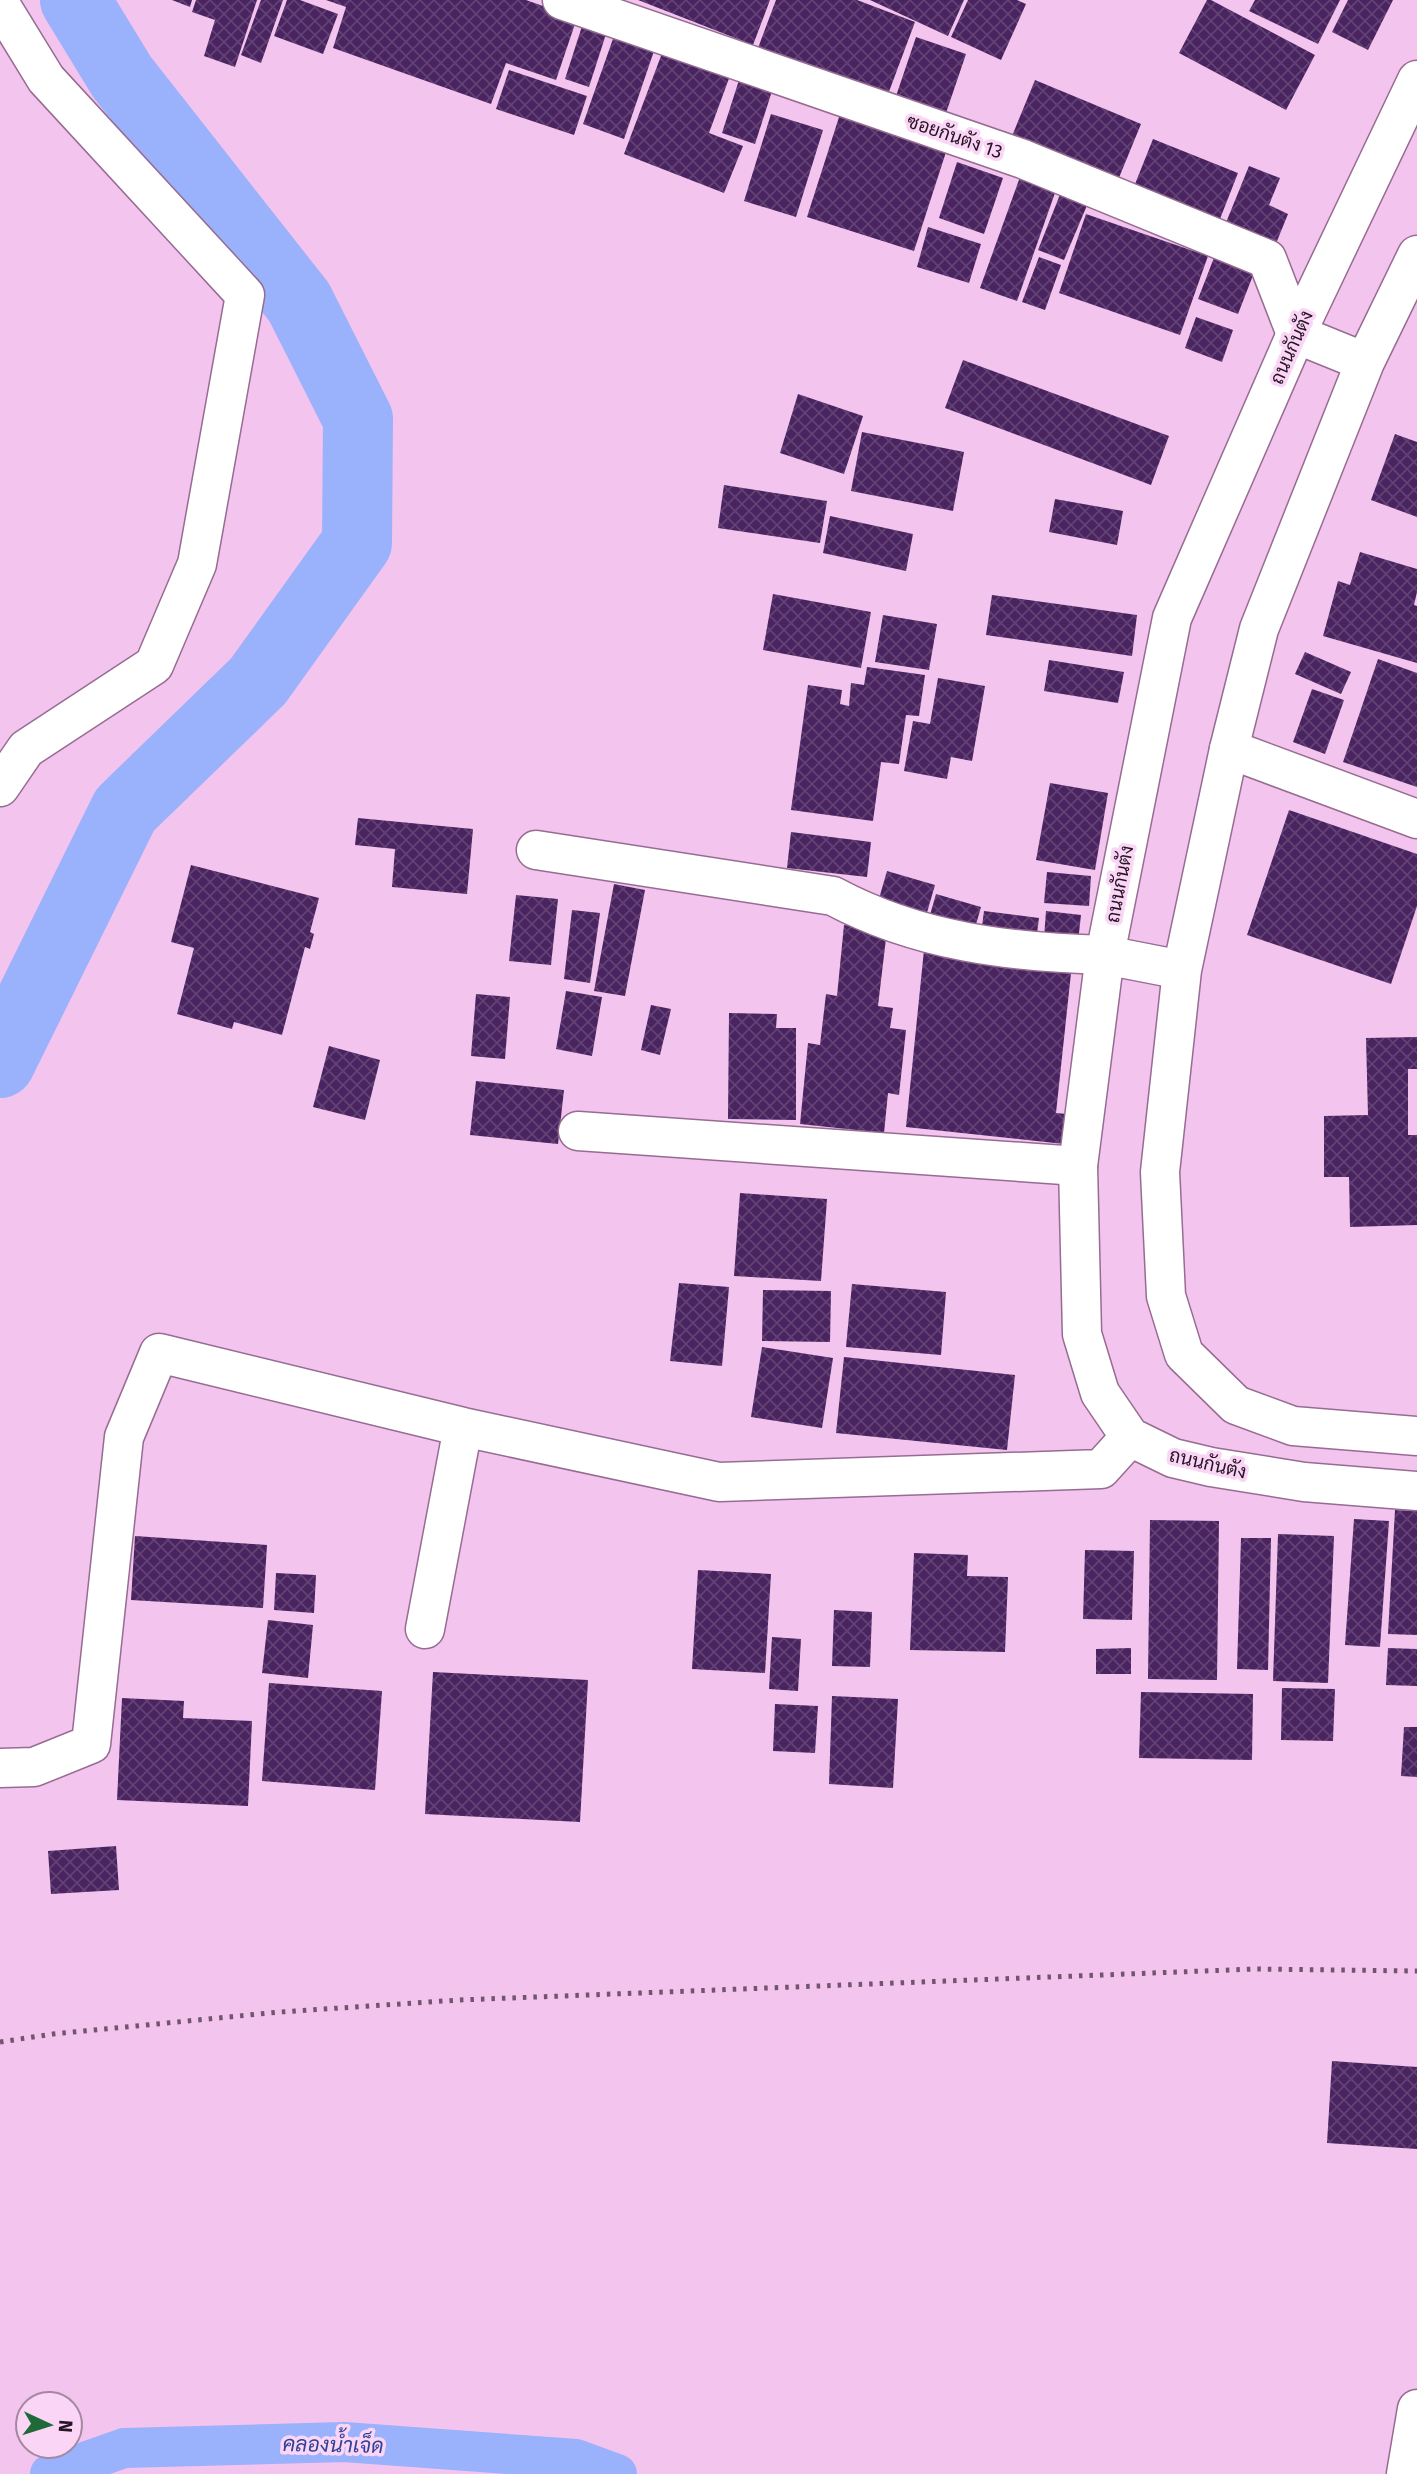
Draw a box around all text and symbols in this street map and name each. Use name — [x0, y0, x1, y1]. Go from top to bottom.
street label: ซอยกันตัง 13 — [904, 109, 1006, 164]
street label: ถนนกันตัง — [1265, 307, 1318, 388]
street label: ถนนกันตัง — [1101, 843, 1138, 925]
street label: ถนนกันตัง — [1167, 1443, 1249, 1484]
north arrow — [14, 2390, 84, 2460]
text: N — [54, 2419, 77, 2433]
water label: คลองน้ำเจ็ด — [282, 2426, 384, 2459]

